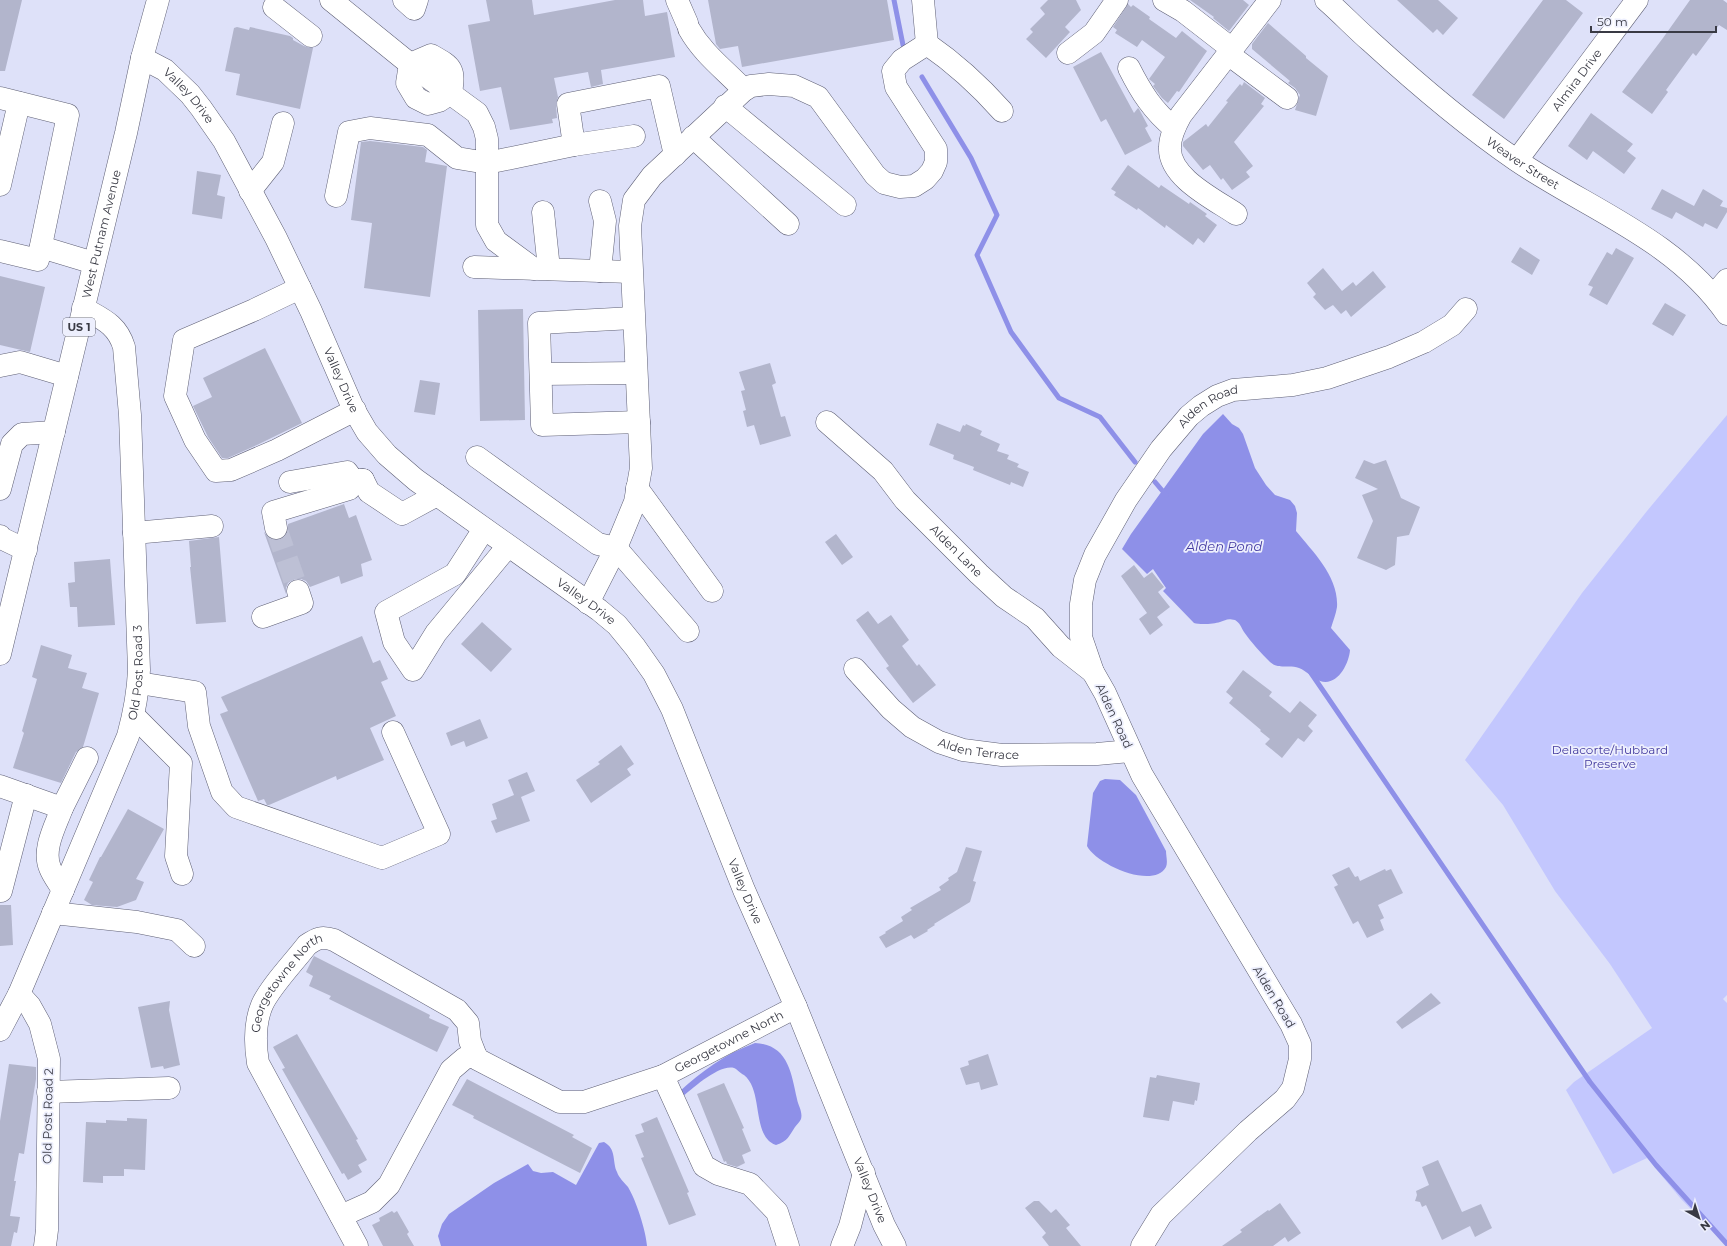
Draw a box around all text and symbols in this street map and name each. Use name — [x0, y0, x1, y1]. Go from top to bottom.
scale bar — [1591, 8, 1716, 34]
text: 50 m — [1597, 14, 1628, 29]
street label: Almira Drive — [1548, 46, 1605, 114]
street label: Valley Drive — [160, 64, 218, 126]
street label: Weaver Street — [1484, 133, 1562, 192]
street label: West Putnam Avenue — [78, 168, 124, 300]
road number: US 1 — [63, 318, 95, 336]
street label: Valley Drive — [321, 345, 362, 415]
street label: Alden Road — [1174, 382, 1239, 431]
street label: Alden Lane — [927, 521, 986, 580]
water label: Alden Pond — [1185, 538, 1262, 554]
street label: Valley Drive — [554, 574, 619, 628]
street label: Old Post Road 3 — [124, 624, 146, 722]
street label: Alden Road — [1093, 681, 1136, 751]
street label: Alden Terrace — [936, 734, 1019, 762]
park label: Delacorte/Hubbard Preserve — [1552, 742, 1668, 771]
street label: Valley Drive — [725, 856, 766, 926]
street label: Georgetowne North — [248, 930, 324, 1033]
street label: Alden Road — [1250, 963, 1299, 1031]
street label: Georgetowne North — [672, 1007, 786, 1076]
street label: Old Post Road 2 — [39, 1068, 56, 1164]
street label: Valley Drive — [850, 1155, 890, 1225]
north arrow — [1679, 1198, 1719, 1238]
text: N — [1697, 1218, 1713, 1234]

